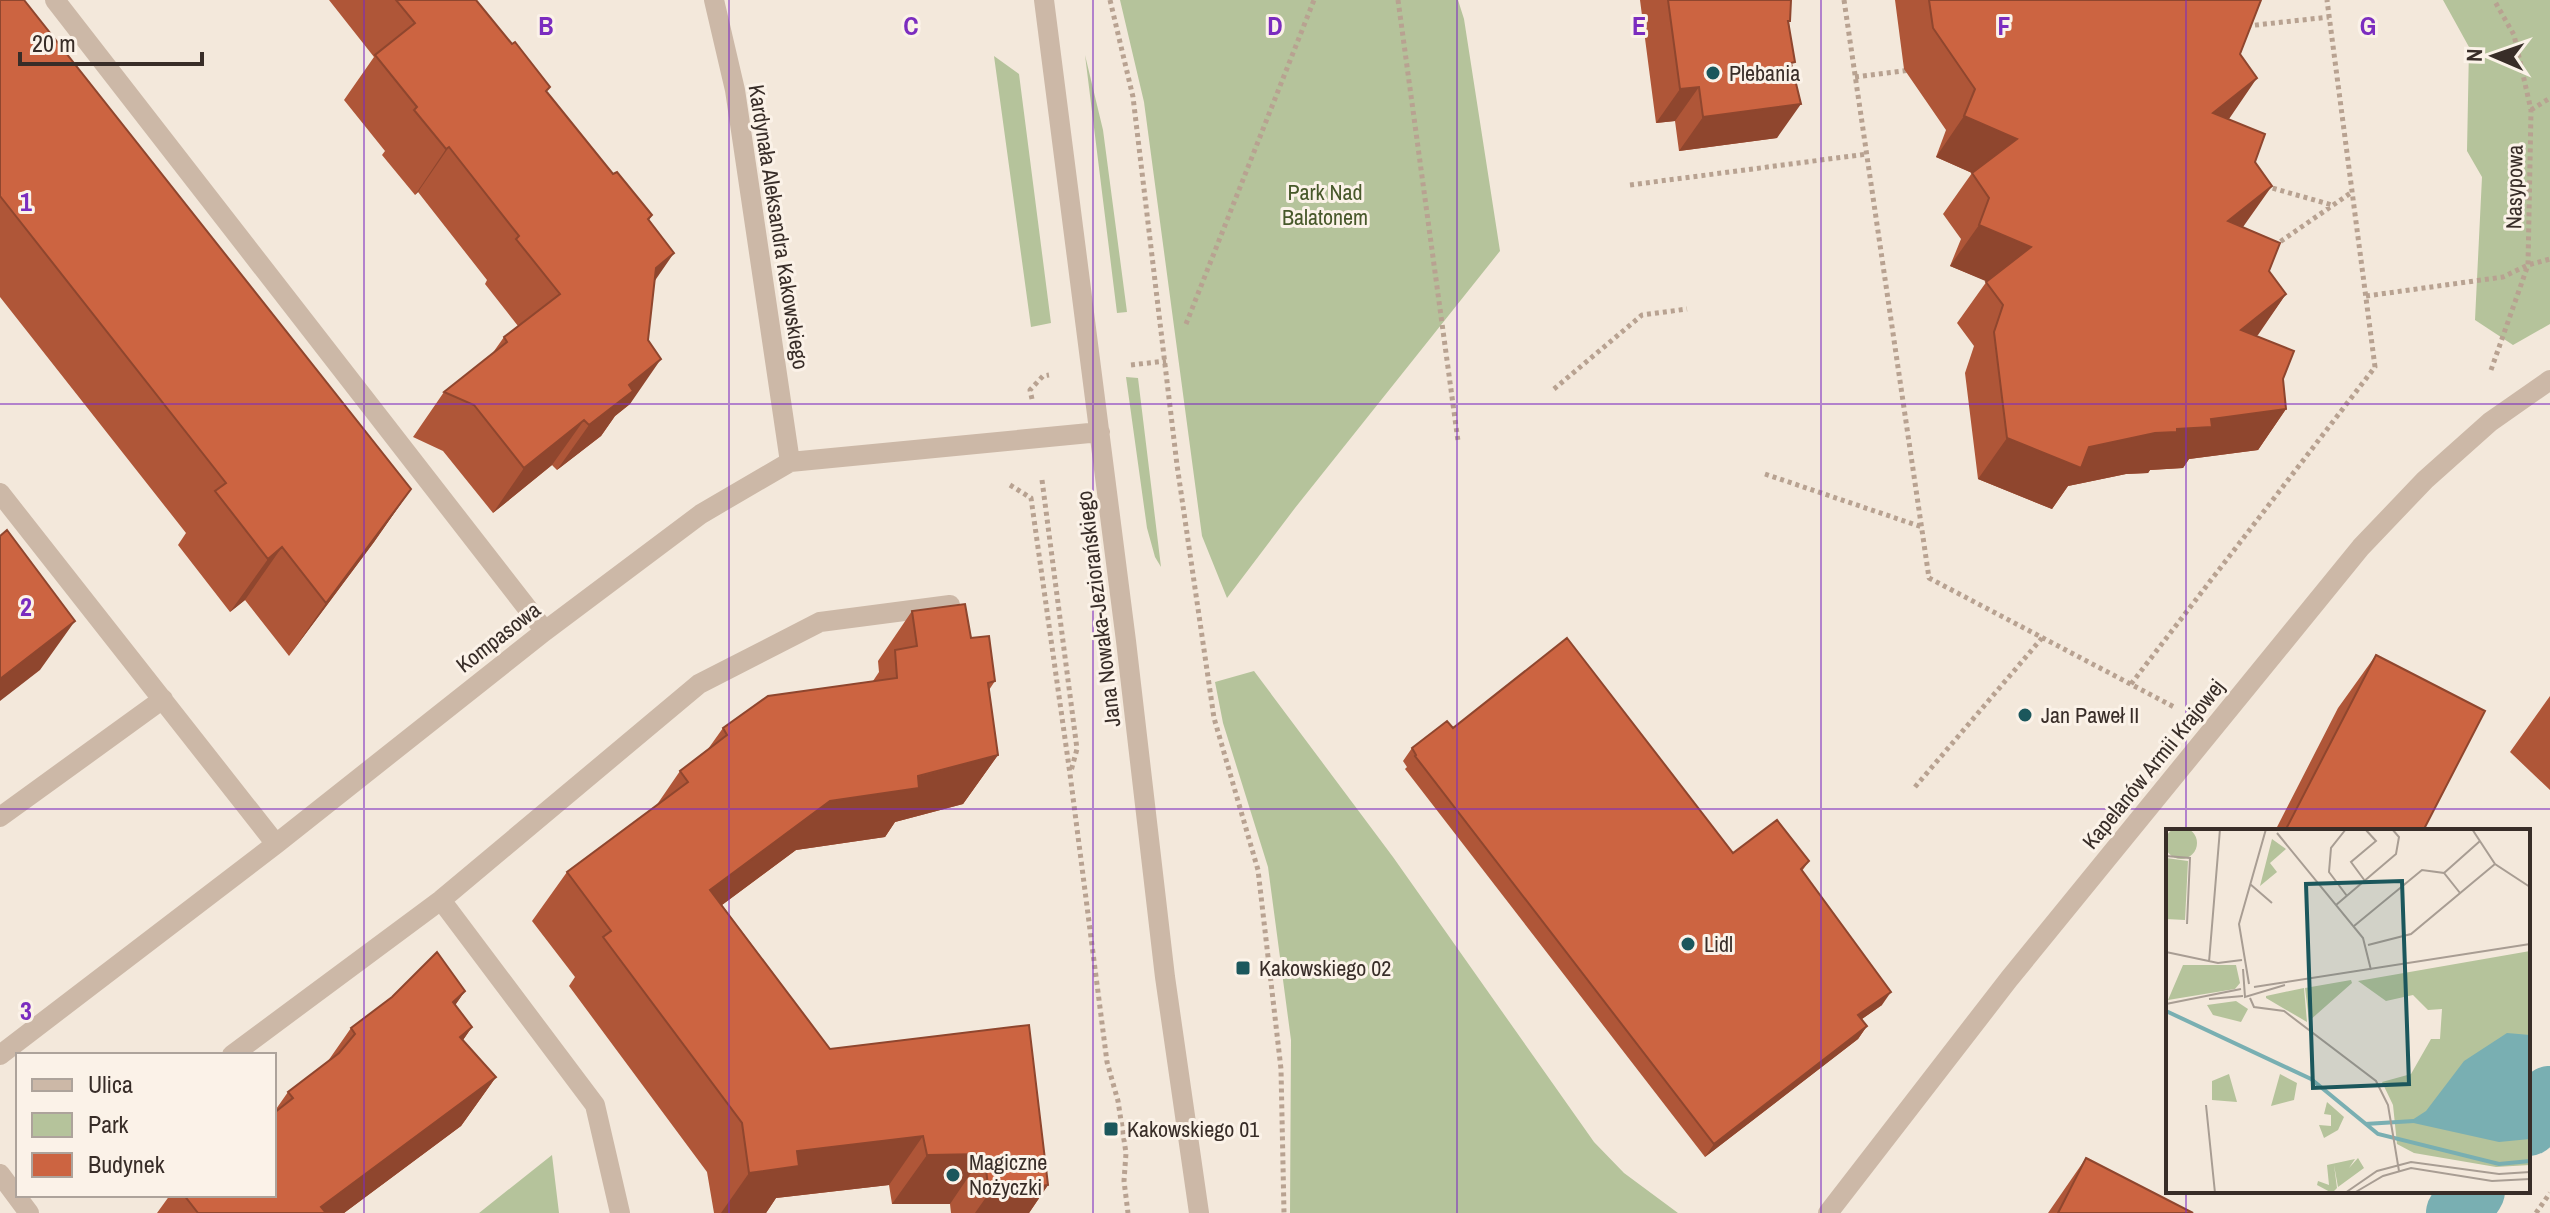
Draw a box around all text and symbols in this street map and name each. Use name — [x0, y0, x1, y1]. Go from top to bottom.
text: B — [538, 8, 554, 43]
text: C — [903, 8, 919, 43]
text: D — [1267, 8, 1283, 43]
text: E — [1632, 8, 1646, 43]
text: F — [1997, 8, 2011, 43]
text: G — [2360, 8, 2376, 43]
scale bar — [20, 16, 202, 66]
north arrow — [2454, 16, 2534, 96]
text: 20 m — [32, 27, 76, 59]
text: N — [2459, 48, 2489, 62]
place label: Plebania — [1729, 58, 1800, 88]
marker: Plebania — [1704, 64, 1722, 82]
street label: Kardynała Aleksandra Kakowskiego — [742, 83, 816, 371]
street label: Nasypowa — [2498, 145, 2530, 229]
park label: Park Nad Balatonem — [1282, 177, 1368, 232]
text: 1 — [20, 184, 32, 219]
street label: Jana Nowaka-Jeziorańskiego — [1069, 489, 1127, 729]
text: 2 — [20, 589, 32, 624]
street label: Kompasowa — [450, 595, 546, 679]
street label: Kapelanów Armii Krajowej — [2075, 673, 2231, 855]
place label: Jan Paweł II — [2041, 700, 2139, 730]
marker: Jan Paweł II — [2016, 706, 2034, 724]
inset map — [2166, 829, 2530, 1193]
place label: Lidl — [1704, 929, 1733, 959]
marker: Lidl — [1679, 935, 1697, 953]
place label: Kakowskiego 02 — [1259, 953, 1391, 983]
marker: Kakowskiego 02 — [1234, 959, 1252, 977]
text: 3 — [20, 993, 32, 1028]
legend — [16, 1053, 276, 1197]
text: Ulica — [88, 1068, 133, 1100]
text: Park — [88, 1108, 129, 1140]
place label: Kakowskiego 01 — [1127, 1114, 1259, 1144]
marker: Kakowskiego 01 — [1102, 1120, 1120, 1138]
place label: Magiczne Nożyczki — [969, 1147, 1047, 1202]
text: Budynek — [88, 1148, 165, 1180]
marker: Magiczne Nożyczki — [944, 1166, 962, 1184]

